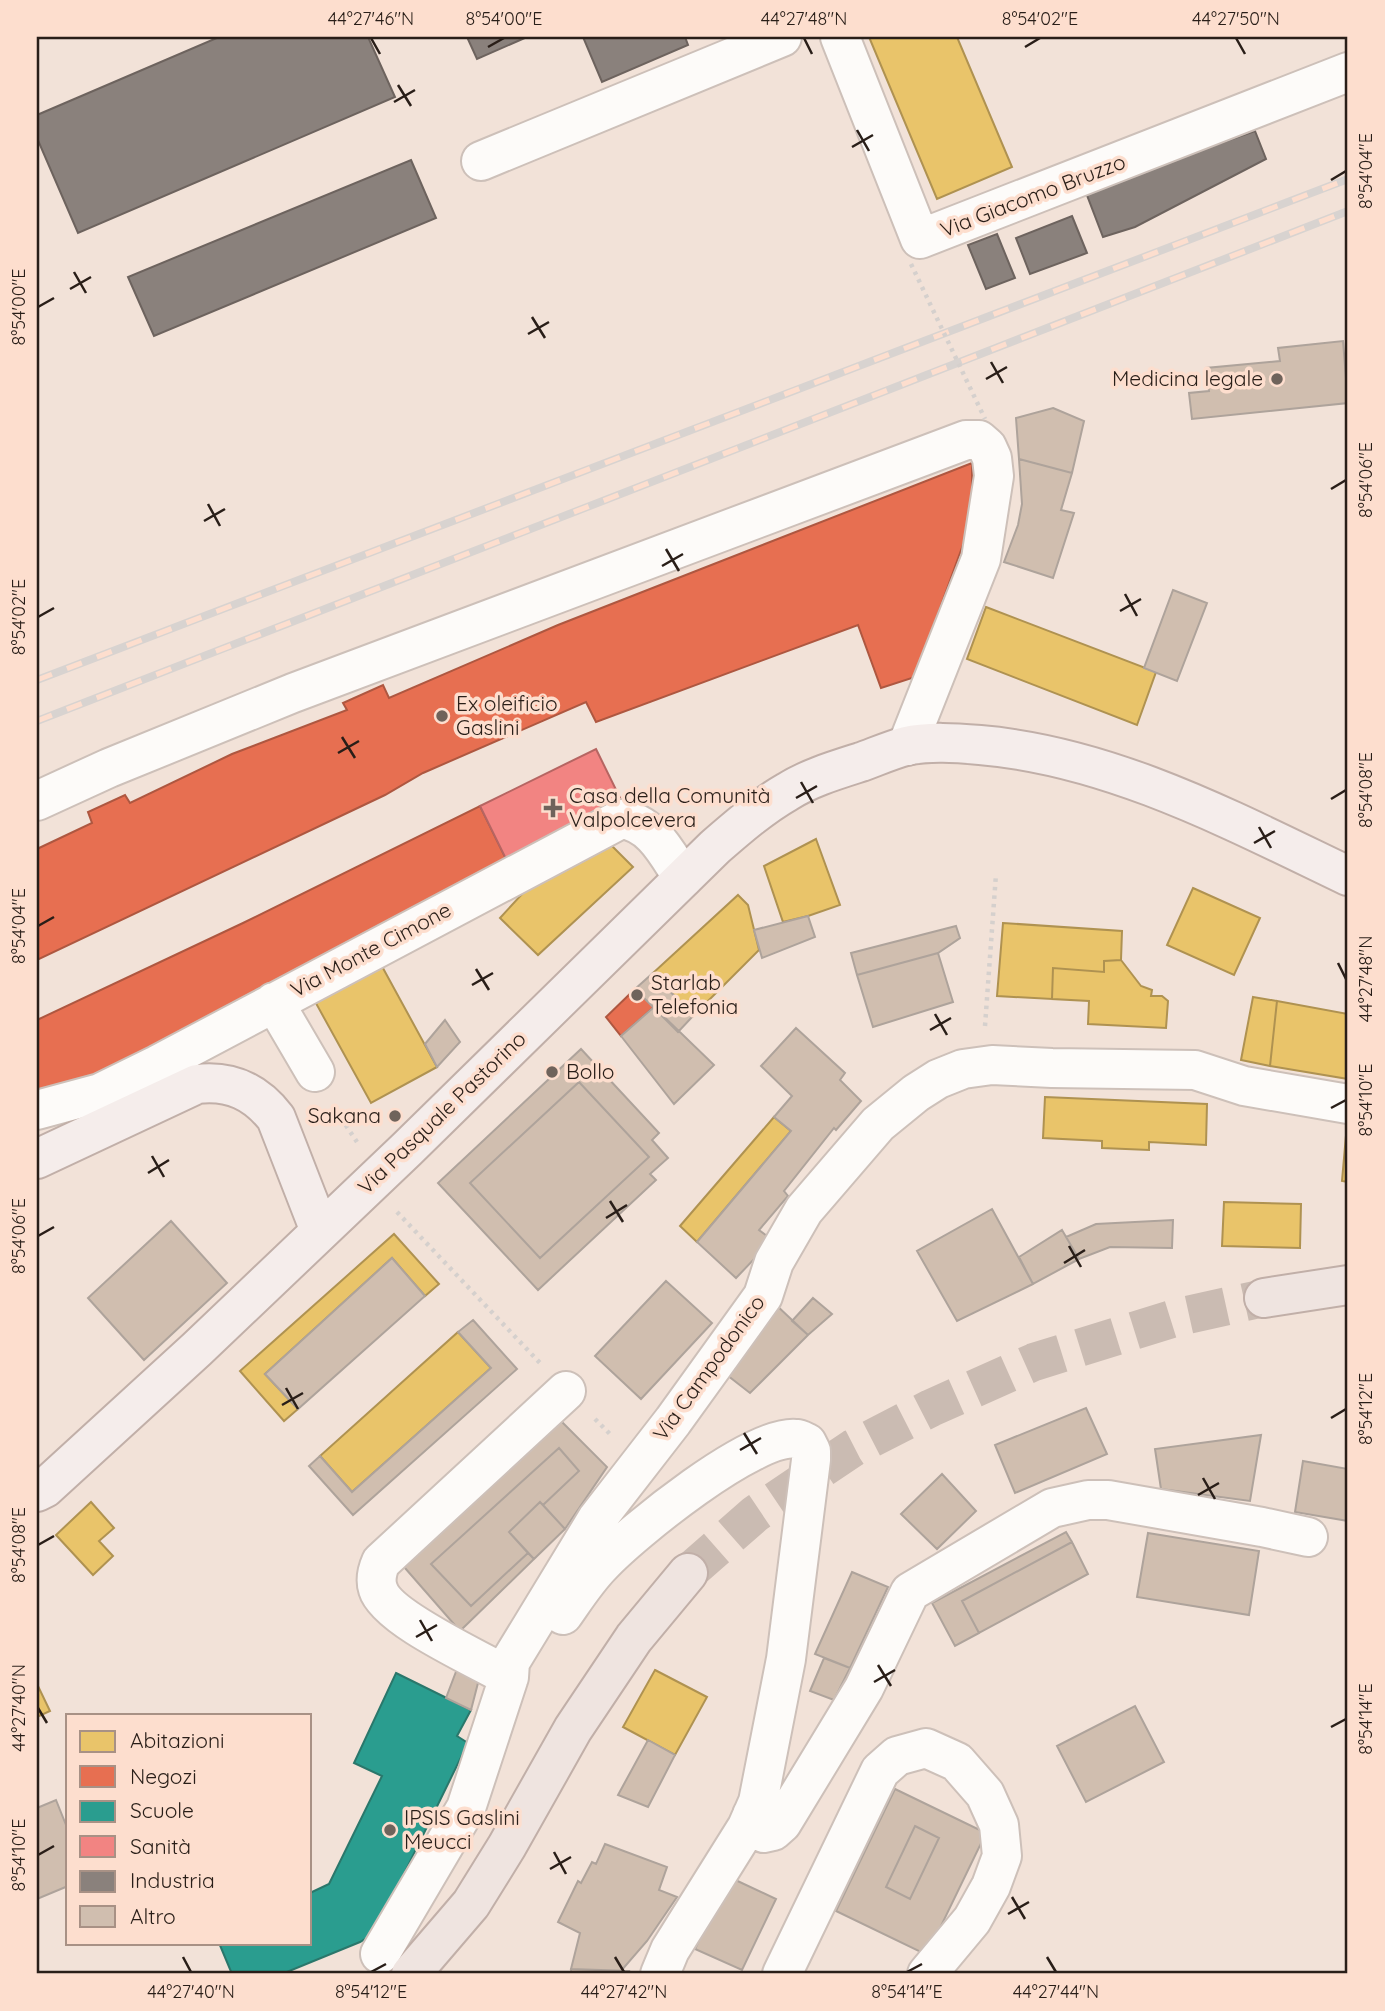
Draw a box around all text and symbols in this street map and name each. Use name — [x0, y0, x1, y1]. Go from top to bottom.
text: 44°27'46"N — [328, 7, 414, 30]
text: 8°54'00"E — [465, 7, 543, 30]
text: 44°27'48"N — [761, 7, 847, 30]
text: 8°54'02"E — [1002, 7, 1078, 30]
text: 44°27'50"N — [1192, 7, 1280, 30]
text: 8°54'04"E — [1354, 133, 1377, 209]
street label: Via Giacomo Bruzzo — [936, 148, 1129, 242]
text: 8°54'00"E — [7, 268, 30, 346]
place label: Medicina legale — [1112, 365, 1263, 391]
marker: Medicina legale — [1269, 371, 1285, 387]
text: 8°54'06"E — [1354, 442, 1377, 518]
text: 8°54'02"E — [7, 579, 30, 655]
place label: Ex oleificio Gaslini — [456, 690, 558, 740]
marker: Ex oleificio Gaslini — [434, 708, 450, 724]
text: 8°54'08"E — [1354, 752, 1377, 828]
place label: Casa della Comunità Valpolcevera — [569, 782, 771, 832]
marker: Casa della Comunità Valpolcevera — [543, 798, 563, 818]
text: 8°54'04"E — [7, 888, 30, 964]
street label: Via Monte Cimone — [286, 896, 455, 1002]
text: 44°27'48"N — [1354, 936, 1377, 1022]
place label: Starlab Telefonia — [651, 969, 738, 1019]
marker: Starlab Telefonia — [629, 987, 645, 1003]
street label: Via Pasquale Pastorino — [352, 1025, 531, 1199]
place label: Bollo — [566, 1058, 614, 1084]
marker: Bollo — [544, 1064, 560, 1080]
text: 8°54'10"E — [1354, 1064, 1377, 1136]
place label: Sakana — [308, 1102, 381, 1128]
marker: Sakana — [387, 1108, 403, 1124]
text: 8°54'06"E — [7, 1198, 30, 1274]
street label: Via Campodonico — [647, 1290, 770, 1445]
text: 8°54'12"E — [1354, 1373, 1377, 1445]
text: 8°54'08"E — [7, 1507, 30, 1583]
text: 44°27'40"N — [7, 1664, 30, 1752]
text: 8°54'14"E — [1354, 1683, 1377, 1755]
legend — [66, 1714, 312, 1944]
text: Abitazioni — [130, 1727, 225, 1753]
text: Negozi — [130, 1763, 197, 1789]
text: Scuole — [130, 1797, 194, 1823]
place label: IPSIS Gaslini Meucci — [404, 1804, 520, 1854]
text: 8°54'10"E — [7, 1819, 30, 1891]
marker: IPSIS Gaslini Meucci — [382, 1822, 398, 1838]
text: Sanità — [130, 1833, 191, 1859]
text: Industria — [130, 1867, 215, 1893]
text: Altro — [130, 1903, 176, 1929]
text: 44°27'40"N — [147, 1980, 235, 2003]
text: 8°54'12"E — [335, 1980, 407, 2003]
text: 44°27'42"N — [581, 1980, 667, 2003]
text: 8°54'14"E — [871, 1980, 943, 2003]
text: 44°27'44"N — [1013, 1980, 1099, 2003]

